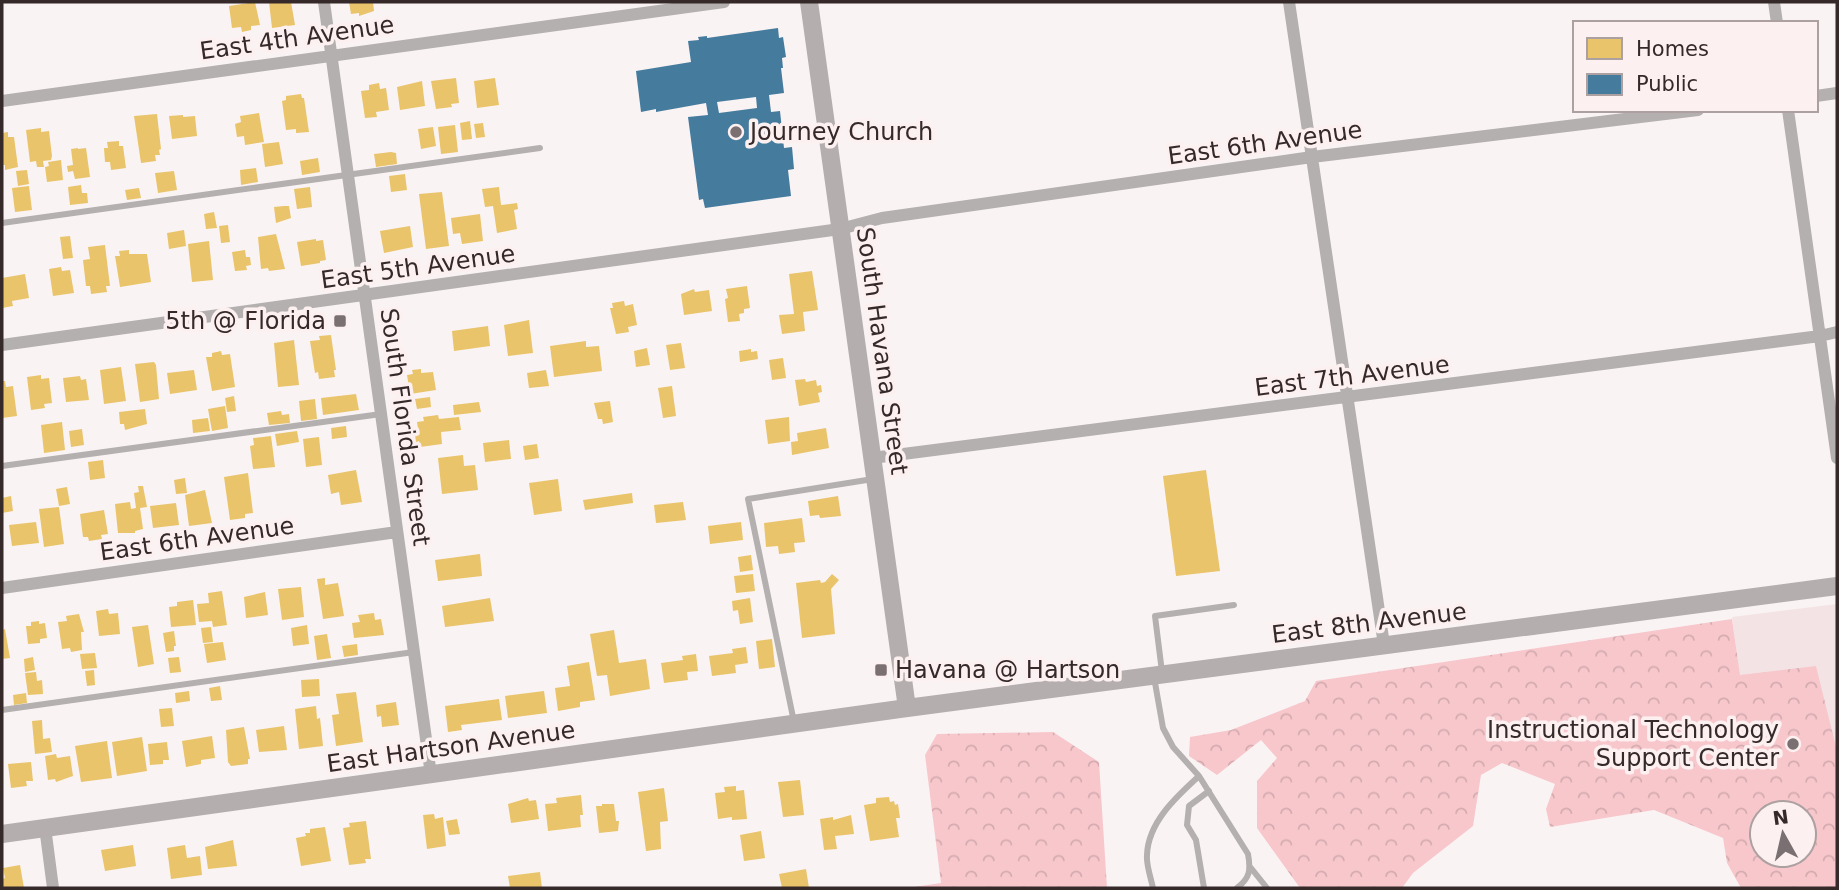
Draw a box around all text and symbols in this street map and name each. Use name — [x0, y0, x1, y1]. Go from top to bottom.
street label: East 4th Avenue — [198, 10, 396, 66]
legend — [1573, 21, 1818, 112]
text: Homes — [1636, 37, 1709, 61]
text: Public — [1636, 72, 1698, 96]
street label: East 6th Avenue — [1166, 115, 1364, 171]
place label: Journey Church — [748, 118, 933, 146]
marker: Journey Church — [728, 124, 744, 140]
street label: South Havana Street — [851, 226, 913, 476]
street label: East 5th Avenue — [319, 239, 517, 295]
street label: South Florida Street — [374, 306, 436, 548]
place label: 5th @ Florida — [165, 307, 326, 335]
marker: 5th @ Florida — [332, 313, 348, 329]
street label: East 7th Avenue — [1253, 350, 1451, 402]
street label: East 6th Avenue — [98, 511, 296, 567]
street label: East 8th Avenue — [1270, 597, 1468, 649]
place label: Havana @ Hartson — [895, 656, 1120, 684]
marker: Havana @ Hartson — [873, 662, 889, 678]
street label: East Hartson Avenue — [325, 716, 577, 778]
place label: Instructional Technology Support Center — [1487, 716, 1779, 772]
marker: Instructional Technology Support Center — [1785, 736, 1801, 752]
north arrow — [1748, 799, 1818, 869]
text: N — [1771, 805, 1790, 829]

